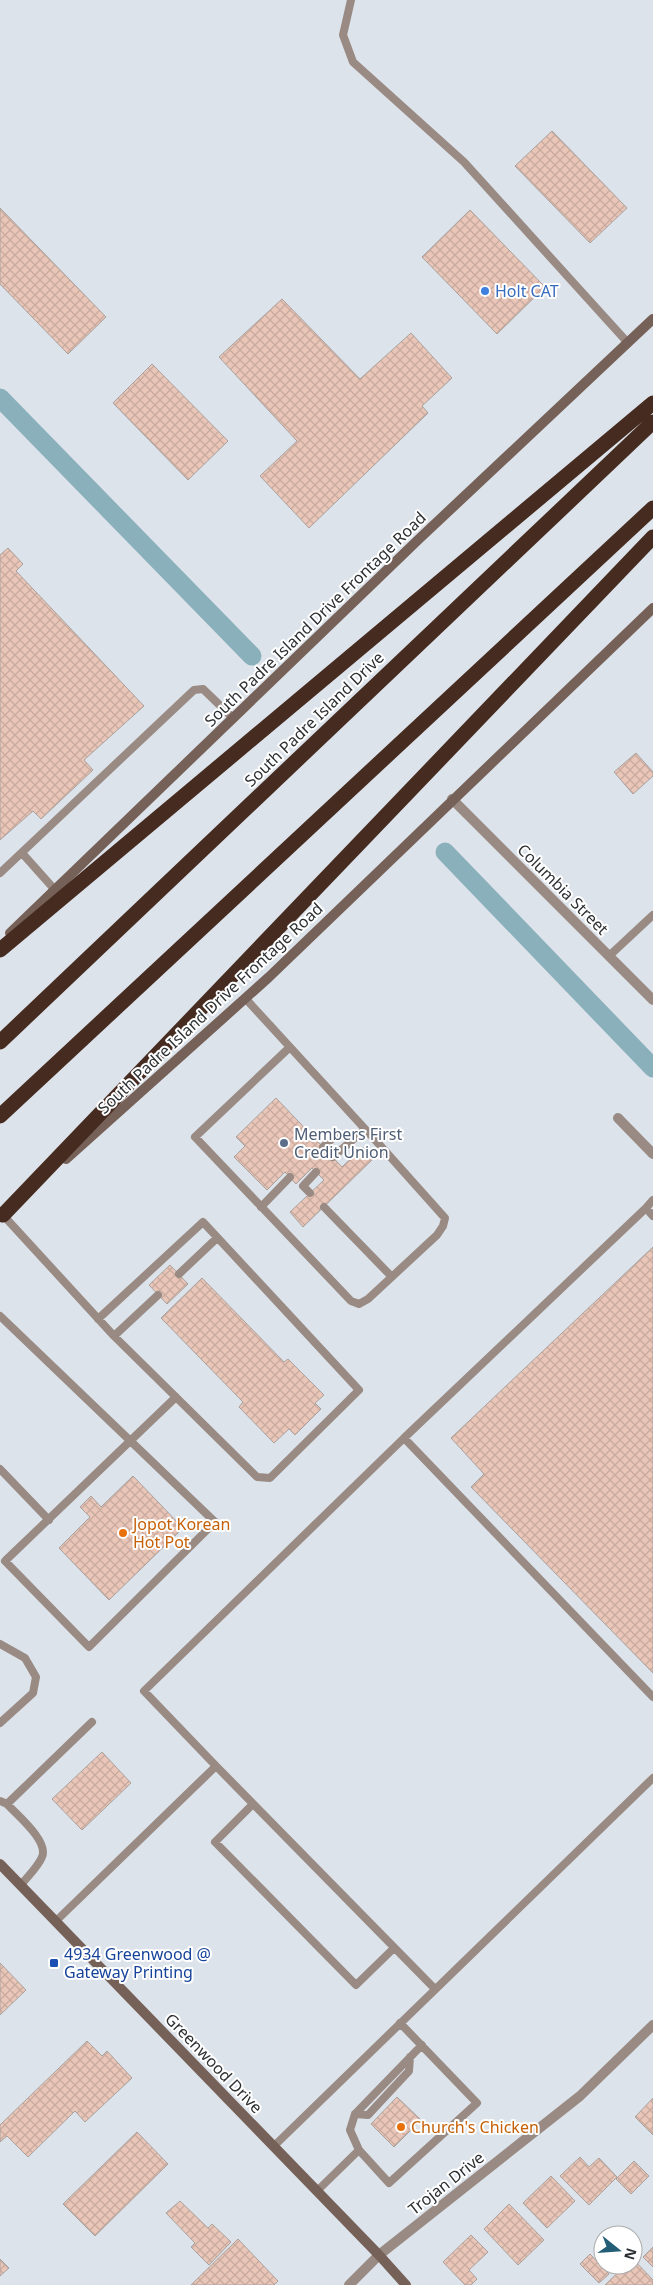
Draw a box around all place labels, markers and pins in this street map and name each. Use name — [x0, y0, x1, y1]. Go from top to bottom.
place label: Holt CAT — [495, 280, 559, 302]
marker: Holt CAT — [479, 285, 491, 297]
place label: Members First Credit Union — [294, 1123, 402, 1163]
marker: Members First Credit Union — [278, 1137, 290, 1149]
place label: Jopot Korean Hot Pot — [131, 1513, 230, 1553]
marker: Jopot Korean Hot Pot — [117, 1527, 129, 1539]
place label: 4934 Greenwood @ Gateway Printing — [64, 1943, 211, 1983]
marker: 4934 Greenwood @ Gateway Printing — [48, 1957, 60, 1969]
place label: Church's Chicken — [411, 2116, 539, 2138]
marker: Church's Chicken — [395, 2121, 407, 2133]

